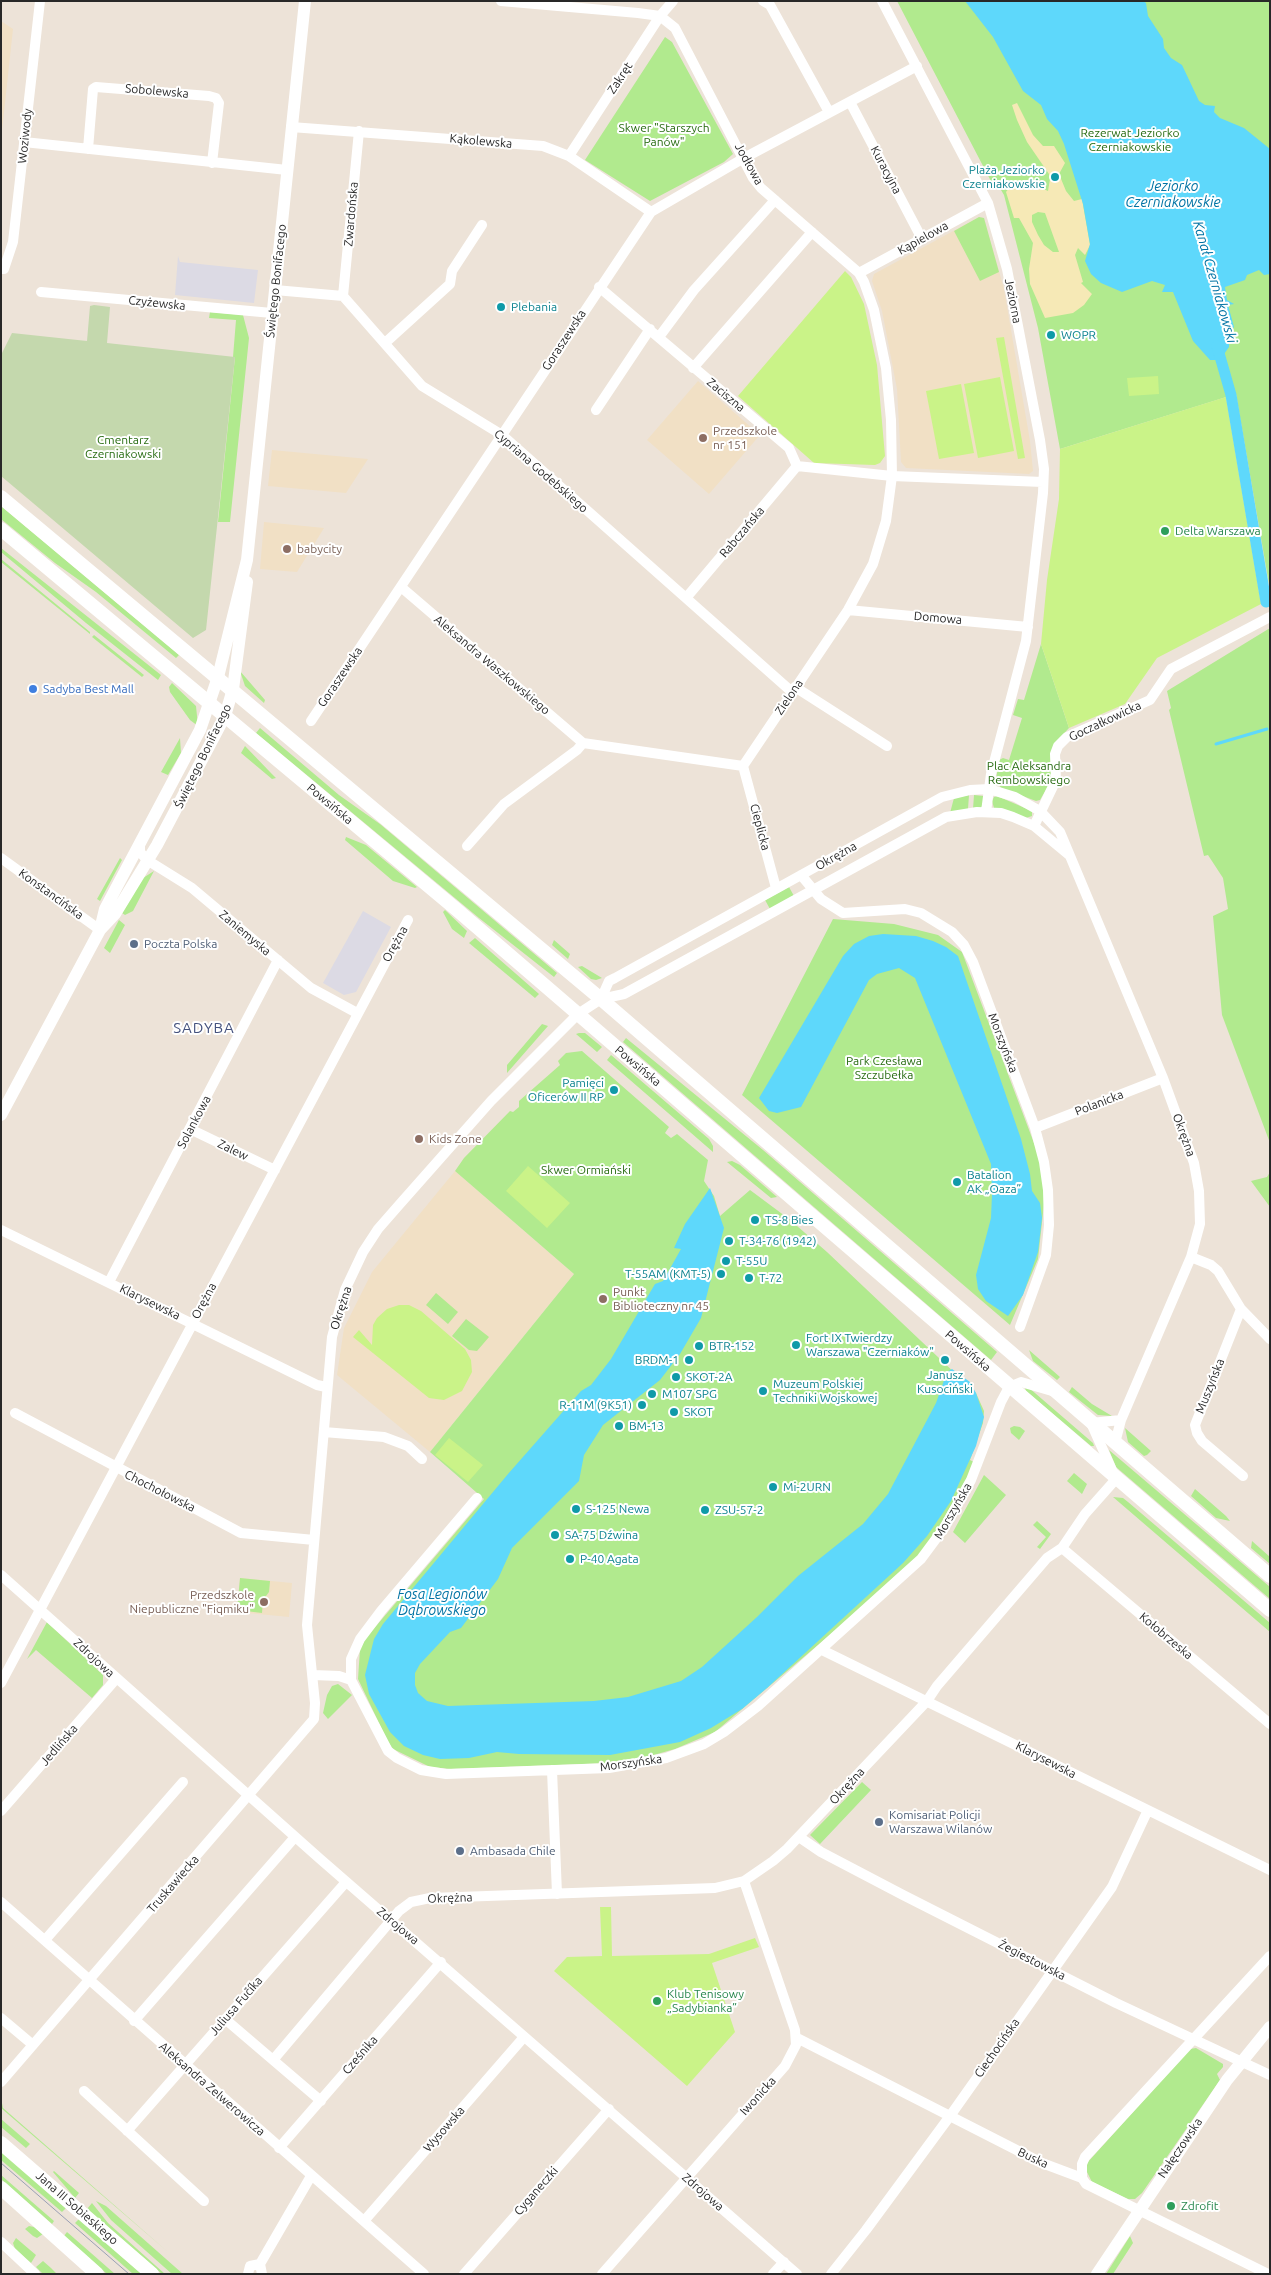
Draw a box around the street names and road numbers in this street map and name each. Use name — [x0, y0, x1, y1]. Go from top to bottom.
street label: Zakręt — [604, 59, 636, 97]
street label: Sobolewska — [125, 81, 189, 101]
street label: Woziwody — [15, 108, 35, 164]
street label: Kąkolewska — [449, 131, 513, 151]
street label: Jodłowa — [732, 141, 766, 187]
street label: Kuracyjna — [867, 144, 905, 196]
street label: Zwardońska — [341, 181, 361, 247]
street label: Kąpielowa — [895, 218, 951, 258]
street label: Świętego Bonifacego — [263, 223, 289, 339]
street label: Jeziorna — [1002, 277, 1024, 325]
street label: Czyżewska — [128, 293, 186, 313]
street label: Goraszewska — [539, 307, 589, 373]
street label: Zaciszna — [704, 375, 748, 415]
street label: Cypriana Godebskiego — [491, 426, 591, 516]
street label: Rabczańska — [717, 504, 767, 560]
street label: Domowa — [913, 609, 963, 627]
street label: Aleksandra Waszkowskiego — [431, 612, 553, 718]
street label: Goraszewska — [315, 644, 365, 710]
street label: Zielona — [772, 677, 806, 717]
street label: Goczałkowicka — [1066, 698, 1144, 744]
street label: Świętego Bonifacego — [171, 701, 235, 811]
street label: Powsińska — [304, 781, 356, 827]
street label: Cieplicka — [747, 802, 773, 852]
street label: Okrężna — [813, 839, 859, 873]
street label: Konstancińska — [16, 866, 86, 922]
street label: Zaniemyska — [216, 907, 274, 959]
street label: Orężna — [379, 923, 411, 965]
street label: Morszyńska — [985, 1011, 1021, 1075]
street label: Powsińska — [612, 1043, 664, 1089]
street label: Polanicka — [1073, 1087, 1125, 1119]
street label: Solankowa — [174, 1093, 214, 1151]
street label: Okrężna — [1170, 1111, 1198, 1159]
street label: Zalew — [215, 1137, 251, 1163]
street label: Orężna — [188, 1280, 220, 1322]
street label: Klarysewska — [117, 1281, 183, 1323]
street label: Okrężna — [327, 1284, 355, 1332]
street label: Powsińska — [942, 1327, 994, 1375]
street label: Muszyńska — [1192, 1356, 1228, 1416]
street label: Chochołowska — [122, 1467, 198, 1515]
street label: Morszyńska — [931, 1480, 975, 1542]
street label: Kołobrzeska — [1136, 1609, 1196, 1663]
street label: Zdrojowa — [71, 1635, 117, 1681]
street label: Jedlińska — [37, 1721, 81, 1769]
street label: Klarysewska — [1013, 1739, 1079, 1781]
street label: Morszyńska — [599, 1752, 663, 1774]
street label: Okrężna — [826, 1765, 868, 1807]
street label: Truskawiecka — [144, 1852, 202, 1916]
street label: Okrężna — [427, 1890, 473, 1906]
street label: Zdrojowa — [374, 1904, 422, 1948]
street label: Żegiestowska — [996, 1937, 1068, 1983]
street label: Juliusa Fučíka — [206, 1974, 266, 2038]
street label: Ciechocińska — [971, 2016, 1023, 2080]
street label: Cześnika — [339, 2033, 381, 2077]
street label: Aleksandra Zelwerowicza — [156, 2039, 268, 2139]
street label: Iwonicka — [737, 2074, 779, 2118]
street label: Wysowska — [420, 2103, 468, 2155]
street label: Nałęczowska — [1155, 2115, 1205, 2181]
street label: Buska — [1016, 2145, 1050, 2171]
street label: Cyganeczki — [511, 2164, 561, 2218]
street label: Jana III Sobieskiego — [33, 2168, 121, 2248]
street label: Zdrojowa — [679, 2170, 727, 2214]

